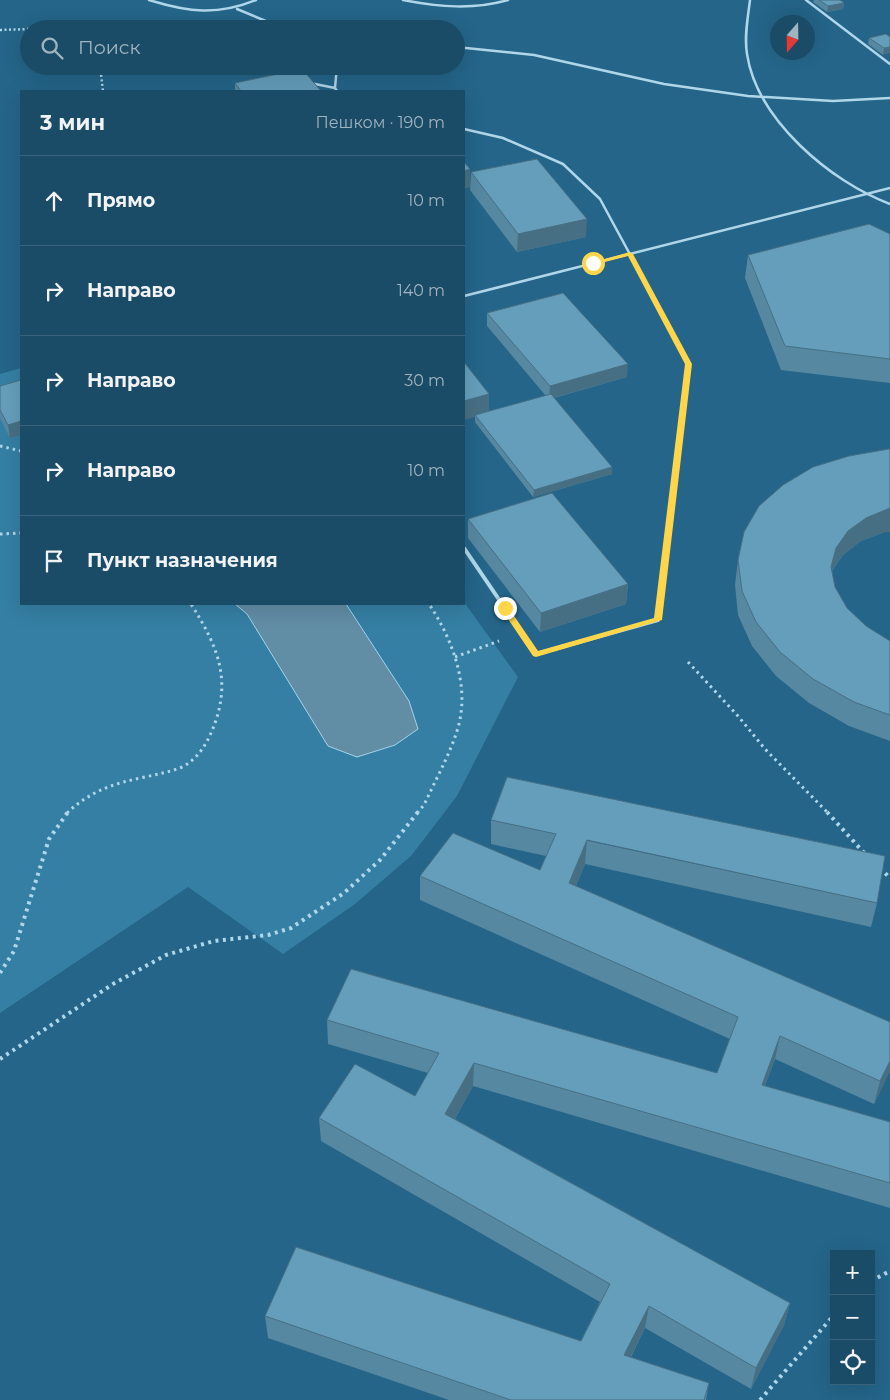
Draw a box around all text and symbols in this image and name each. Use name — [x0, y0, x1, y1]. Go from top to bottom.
north arrow — [770, 15, 815, 60]
search box — [20, 20, 465, 75]
icon: search — [38, 34, 66, 62]
text: Поиск — [78, 36, 141, 59]
text: 3 мин — [40, 110, 105, 135]
text: Пешком · 190 m — [316, 113, 445, 132]
icon: ahead — [40, 187, 68, 215]
text: Прямо — [87, 189, 155, 212]
text: 10 m — [407, 191, 445, 210]
route start — [582, 252, 605, 275]
icon: right — [40, 277, 68, 305]
text: Направо — [87, 279, 176, 302]
text: 140 m — [397, 281, 445, 300]
icon: right — [40, 367, 68, 395]
text: Направо — [87, 369, 176, 392]
text: 30 m — [404, 371, 445, 390]
icon: right — [40, 457, 68, 485]
text: Направо — [87, 459, 176, 482]
text: 10 m — [407, 461, 445, 480]
icon: arrive — [40, 547, 68, 575]
text: Пункт назначения — [87, 549, 278, 572]
route end — [494, 597, 517, 620]
map controls — [830, 1250, 875, 1385]
button: + — [830, 1250, 875, 1295]
button: − — [830, 1295, 875, 1340]
button: locate — [830, 1340, 875, 1385]

